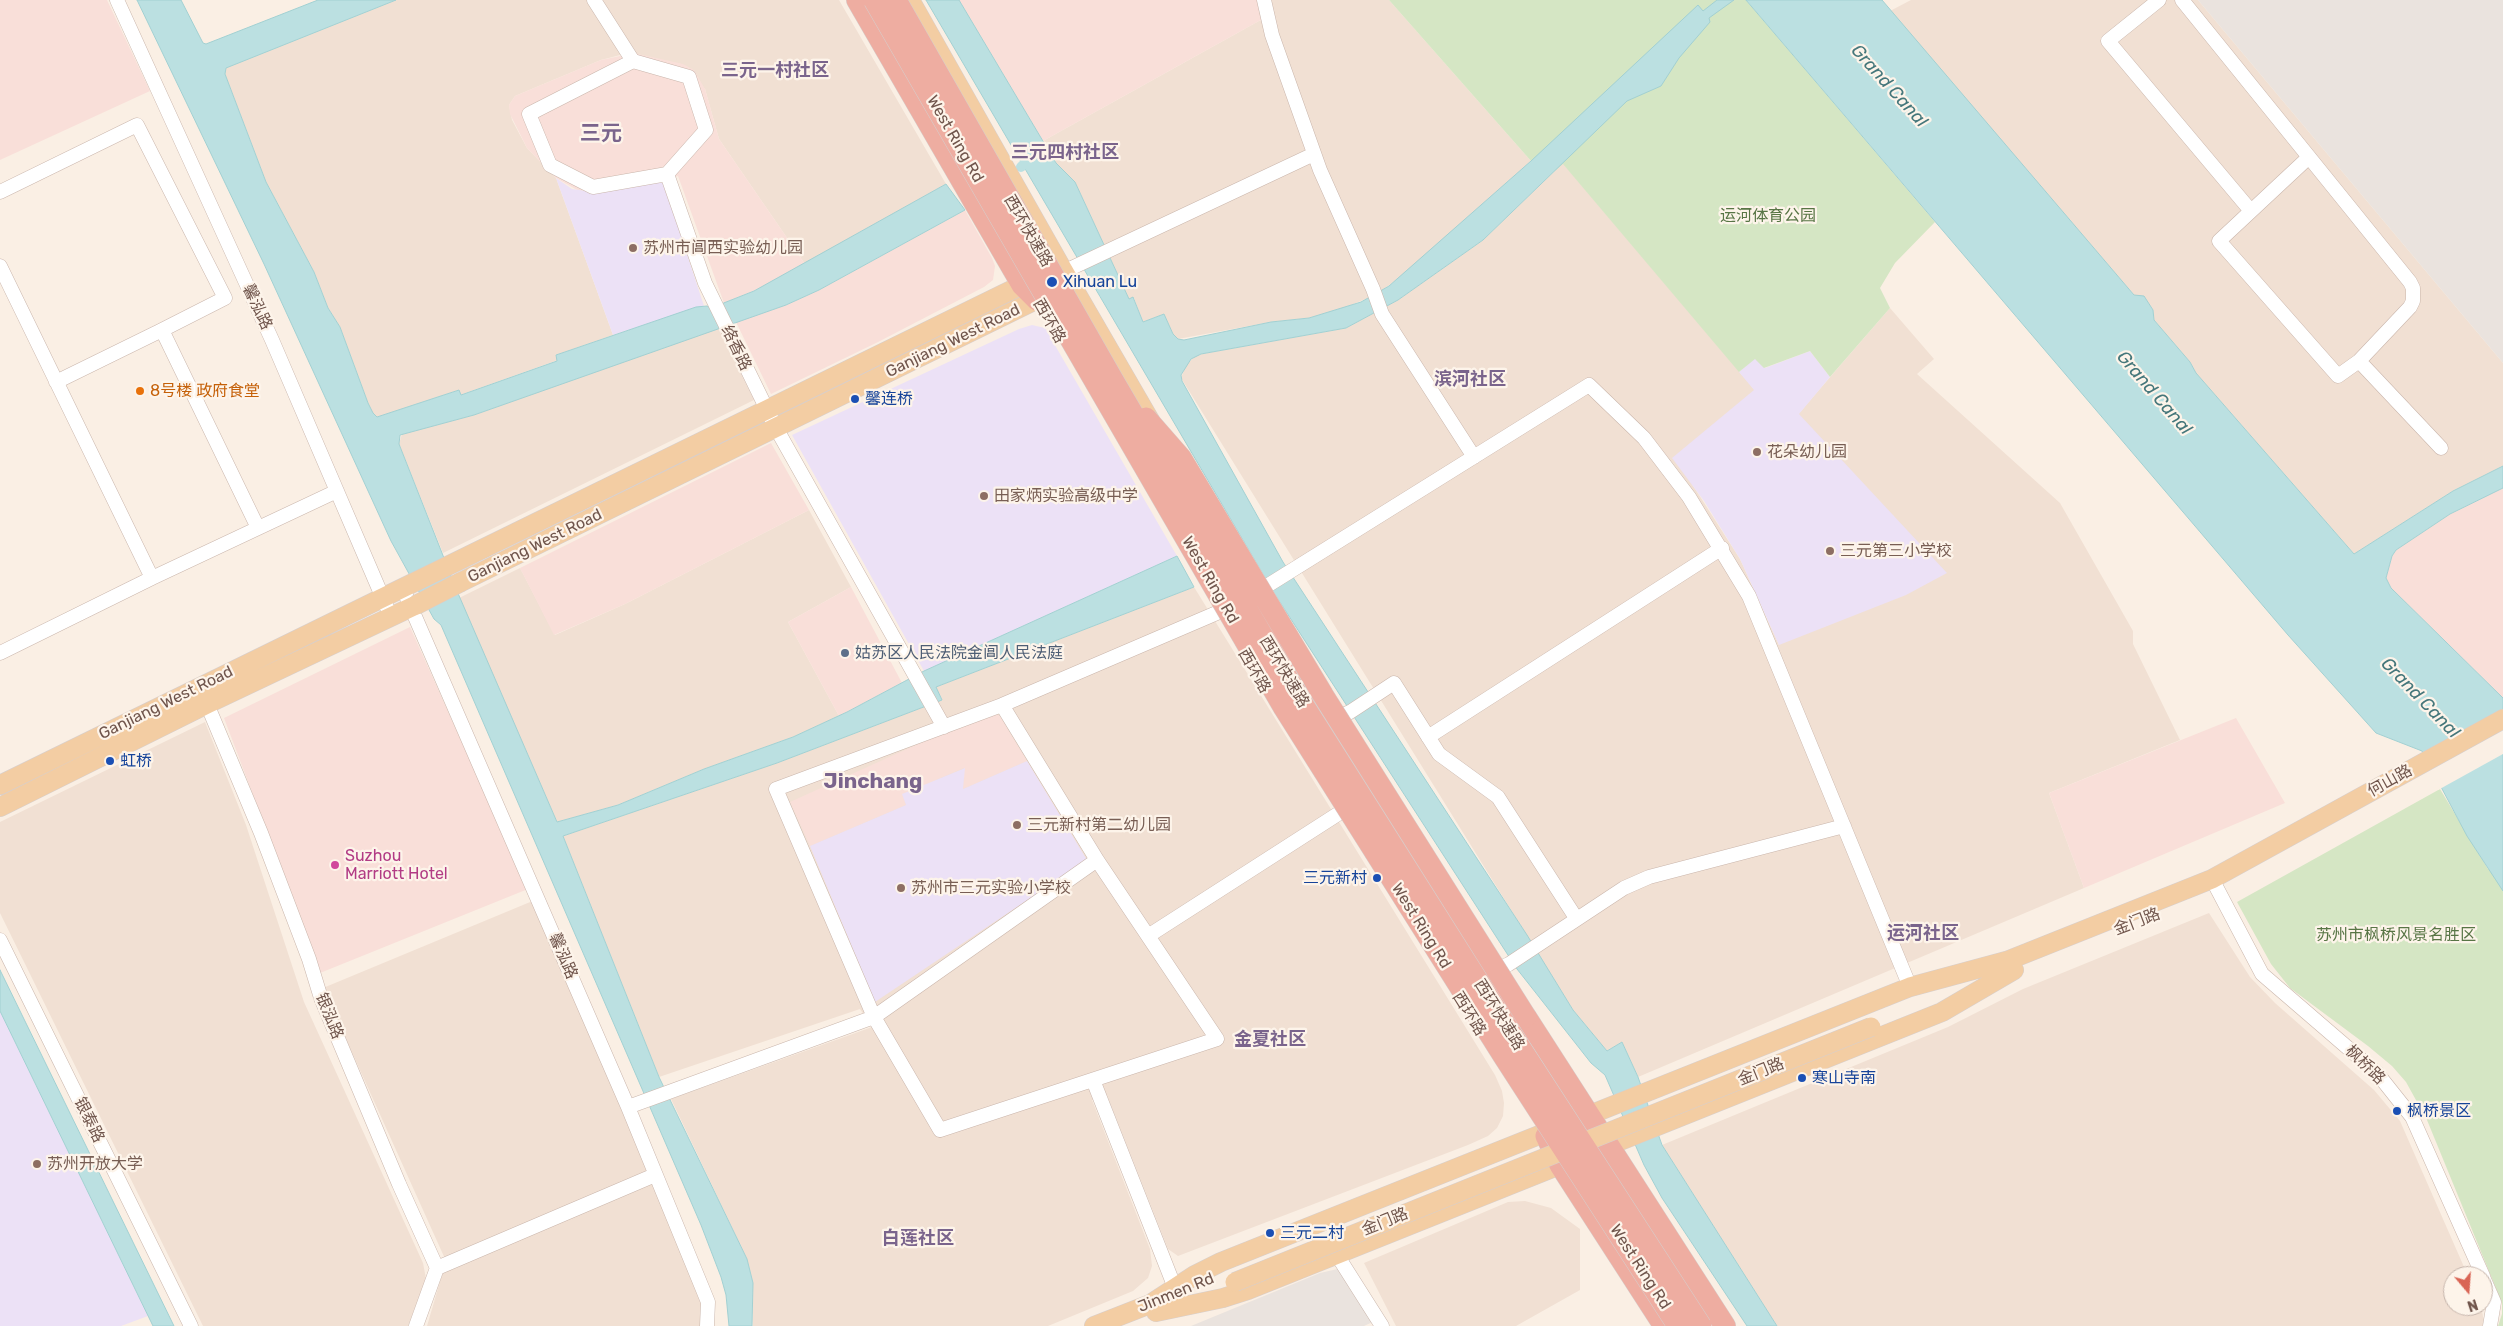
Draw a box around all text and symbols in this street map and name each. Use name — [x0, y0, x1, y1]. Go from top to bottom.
water label: Grand Canal — [1846, 40, 1932, 132]
district label: 三元一村社区 — [721, 60, 829, 82]
street label: West Ring Rd — [922, 92, 988, 186]
district label: 三元 — [580, 121, 622, 147]
district label: 三元四村社区 — [1011, 142, 1119, 164]
street label: 西环快速路 — [1000, 192, 1056, 270]
park label: 运河体育公园 — [1720, 206, 1816, 226]
place label: 苏州市阊西实验幼儿园 — [643, 238, 803, 258]
marker: 苏州市阊西实验幼儿园 — [627, 242, 639, 254]
place label: Xihuan Lu — [1063, 272, 1137, 292]
marker: Xihuan Lu — [1045, 275, 1059, 289]
street label: 馨泓路 — [238, 281, 276, 333]
street label: 西环路 — [1029, 295, 1069, 347]
street label: Ganjiang West Road — [883, 300, 1023, 382]
street label: 络香路 — [717, 322, 755, 374]
water label: Grand Canal — [2112, 347, 2196, 439]
district label: 滨河社区 — [1434, 369, 1506, 391]
place label: 8号楼 政府食堂 — [150, 381, 260, 401]
marker: 8号楼 政府食堂 — [134, 385, 146, 397]
place label: 馨连桥 — [865, 389, 913, 409]
marker: 馨连桥 — [849, 393, 861, 405]
place label: 花朵幼儿园 — [1767, 442, 1847, 462]
marker: 花朵幼儿园 — [1751, 446, 1763, 458]
place label: 田家炳实验高级中学 — [994, 486, 1138, 506]
marker: 田家炳实验高级中学 — [978, 490, 990, 502]
street label: Ganjiang West Road — [465, 505, 605, 587]
street label: West Ring Rd — [1177, 533, 1243, 627]
place label: 三元第三小学校 — [1840, 541, 1952, 561]
marker: 三元第三小学校 — [1824, 545, 1836, 557]
street label: 西环快速路 — [1255, 633, 1313, 711]
place label: 姑苏区人民法院金阊人民法庭 — [855, 643, 1063, 663]
street label: 西环路 — [1234, 645, 1274, 697]
marker: 姑苏区人民法院金阊人民法庭 — [839, 647, 851, 659]
water label: Grand Canal — [2376, 653, 2464, 743]
street label: Ganjiang West Road — [96, 662, 236, 744]
place label: 虹桥 — [120, 751, 152, 771]
marker: 虹桥 — [104, 755, 116, 767]
street label: 何山路 — [2364, 761, 2416, 801]
district label: Jinchang — [824, 769, 922, 795]
place label: 三元新村第二幼儿园 — [1027, 815, 1171, 835]
marker: 三元新村第二幼儿园 — [1011, 819, 1023, 831]
place label: Suzhou Marriott Hotel — [345, 846, 448, 884]
marker: Suzhou Marriott Hotel — [329, 859, 341, 871]
place label: 三元新村 — [1303, 868, 1367, 888]
marker: 三元新村 — [1371, 872, 1383, 884]
place label: 苏州市三元实验小学校 — [911, 878, 1071, 898]
street label: West Ring Rd — [1387, 880, 1455, 972]
marker: 苏州市三元实验小学校 — [895, 882, 907, 894]
street label: 金门路 — [2111, 904, 2163, 940]
district label: 运河社区 — [1887, 923, 1959, 945]
park label: 苏州市枫桥风景名胜区 — [2316, 925, 2476, 945]
street label: 馨泓路 — [545, 930, 581, 982]
street label: 西环快速路 — [1470, 976, 1528, 1054]
street label: 西环路 — [1448, 989, 1490, 1039]
street label: 银泓路 — [311, 990, 347, 1042]
district label: 金夏社区 — [1234, 1029, 1306, 1051]
street label: 枫桥路 — [2341, 1041, 2389, 1089]
street label: 金门路 — [1735, 1054, 1787, 1090]
place label: 寒山寺南 — [1812, 1068, 1876, 1088]
marker: 寒山寺南 — [1796, 1072, 1808, 1084]
street label: 银泰路 — [70, 1094, 108, 1146]
place label: 枫桥景区 — [2407, 1101, 2471, 1121]
marker: 枫桥景区 — [2391, 1105, 2403, 1117]
place label: 苏州开放大学 — [47, 1154, 143, 1174]
marker: 苏州开放大学 — [31, 1158, 43, 1170]
street label: 金门路 — [1359, 1204, 1411, 1240]
street label: West Ring Rd — [1605, 1221, 1675, 1313]
place label: 三元二村 — [1280, 1223, 1344, 1243]
marker: 三元二村 — [1264, 1227, 1276, 1239]
district label: 白莲社区 — [882, 1228, 954, 1250]
north arrow — [2443, 1266, 2493, 1316]
street label: Jinmen Rd — [1135, 1269, 1217, 1317]
text: N — [2465, 1295, 2480, 1314]

